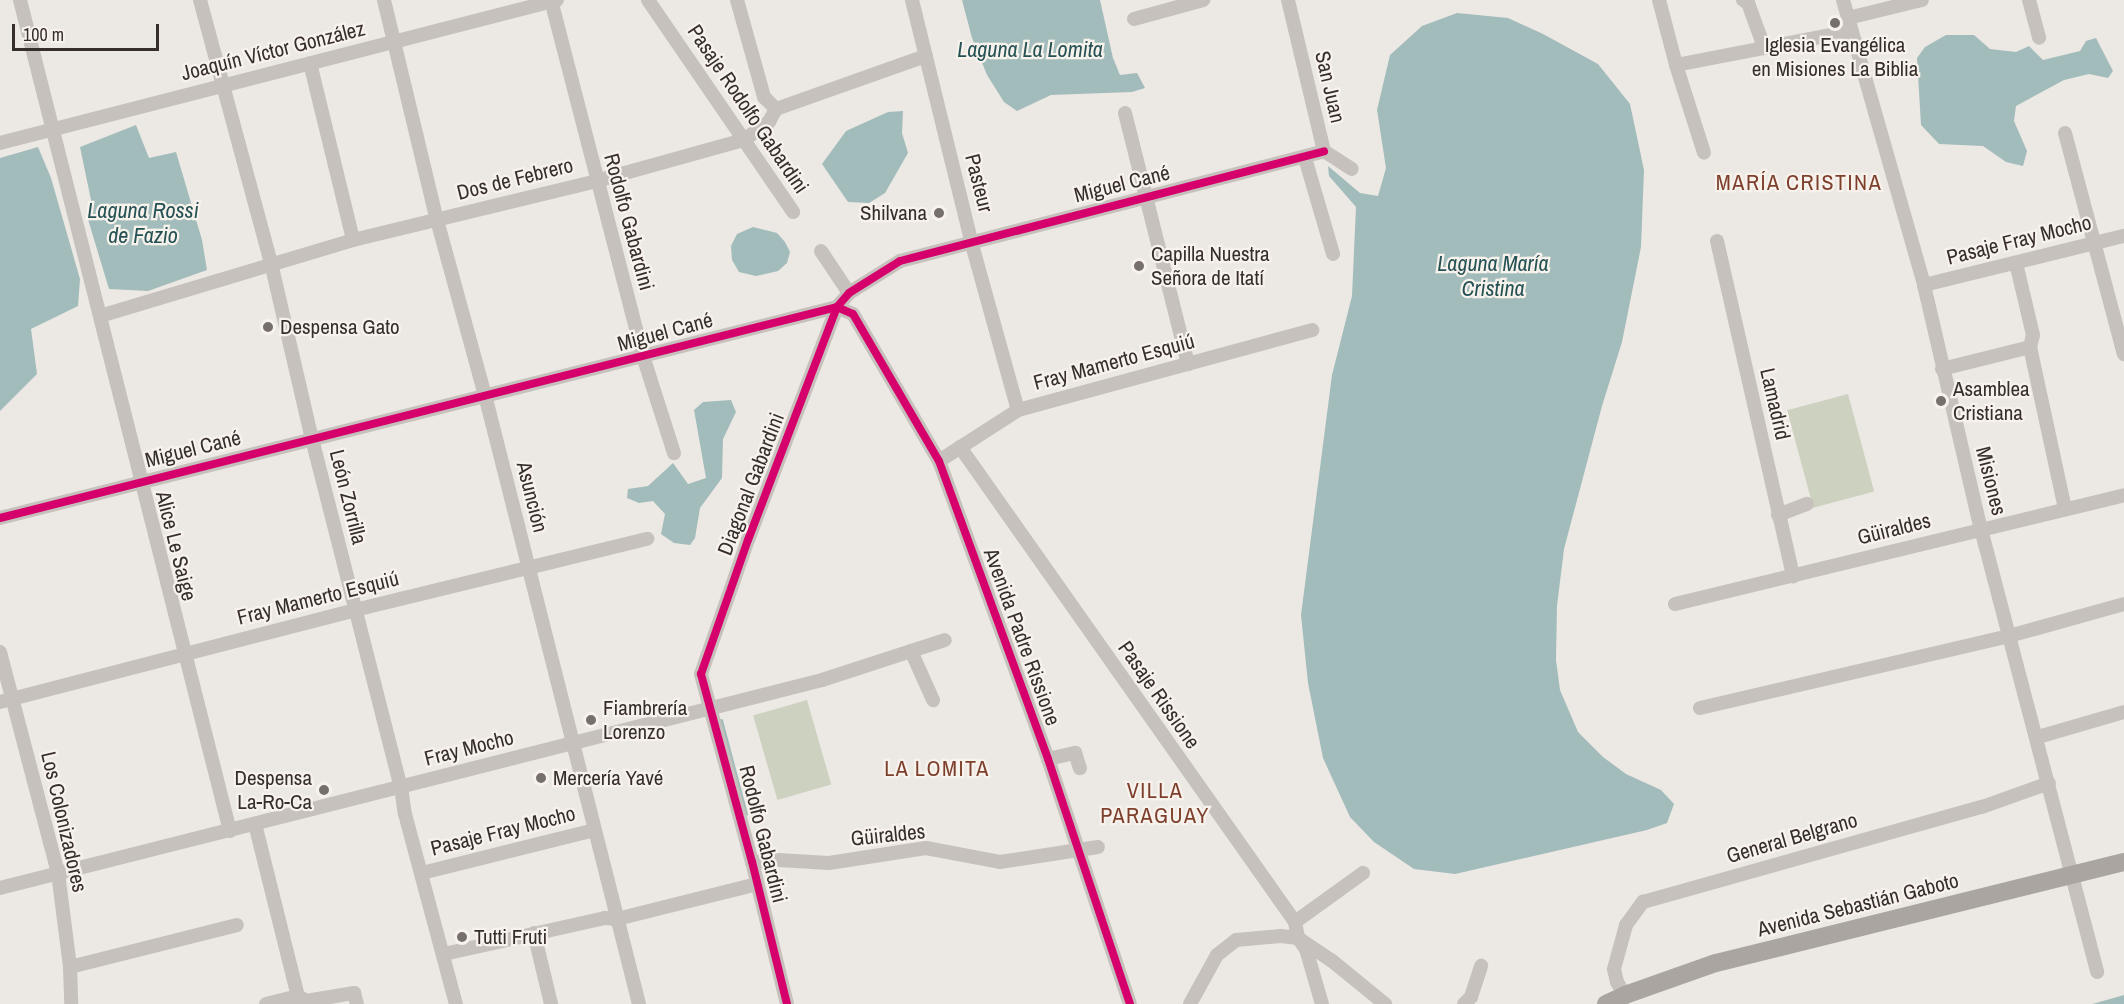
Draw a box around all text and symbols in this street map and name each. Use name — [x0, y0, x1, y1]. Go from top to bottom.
scale bar — [15, 12, 162, 50]
street label: Joaquín Víctor González — [179, 16, 367, 86]
marker: Iglesia Evangélica en Misiones La Biblia — [1828, 16, 1842, 30]
street label: Pasaje Rodolfo Gabardini — [682, 20, 814, 198]
text: 100 m — [23, 22, 64, 47]
place label: Iglesia Evangélica en Misiones La Biblia — [1752, 32, 1918, 82]
water label: Laguna La Lomita — [957, 37, 1103, 63]
street label: San Juan — [1310, 49, 1350, 125]
street label: Rodolfo Gabardini — [599, 151, 659, 293]
street label: Pasteur — [960, 151, 998, 215]
street label: Dos de Febrero — [454, 152, 576, 206]
street label: Miguel Cané — [1072, 160, 1172, 208]
district label: MARÍA CRISTINA — [1715, 170, 1883, 196]
water label: Laguna Rossi de Fazio — [87, 197, 199, 248]
place label: Shilvana — [860, 200, 927, 226]
marker: Shilvana — [932, 206, 946, 220]
street label: Pasaje Fray Mocho — [1944, 210, 2094, 270]
place label: Capilla Nuestra Señora de Itatí — [1151, 241, 1270, 291]
water label: Laguna María Cristina — [1437, 250, 1549, 302]
marker: Capilla Nuestra Señora de Itatí — [1132, 259, 1146, 273]
street label: Miguel Cané — [615, 307, 715, 357]
place label: Despensa Gato — [280, 314, 400, 340]
marker: Despensa Gato — [261, 320, 275, 334]
street label: Fray Mamerto Esquiú — [1031, 328, 1197, 396]
street label: Lamadrid — [1755, 366, 1795, 442]
place label: Asamblea Cristiana — [1953, 376, 2030, 426]
marker: Asamblea Cristiana — [1934, 394, 1948, 408]
street label: Diagonal Gabardini — [712, 409, 790, 559]
street label: Miguel Cané — [143, 425, 243, 473]
street label: Misiones — [1970, 444, 2012, 518]
street label: León Zorrilla — [324, 447, 372, 547]
street label: Asunción — [511, 459, 553, 535]
street label: Alice Le Saige — [150, 489, 202, 603]
street label: Güiraldes — [1855, 508, 1933, 550]
street label: Avenida Padre Rissione — [978, 545, 1066, 729]
street label: Fray Mamerto Esquiú — [235, 566, 401, 630]
street label: Pasaje Rissione — [1113, 636, 1205, 754]
place label: Fiambrería Lorenzo — [603, 695, 687, 745]
marker: Fiambrería Lorenzo — [584, 713, 598, 727]
street label: Fray Mocho — [422, 725, 516, 771]
street label: Los Colonizadores — [36, 749, 92, 895]
district label: LA LOMITA — [884, 756, 990, 782]
street label: Rodolfo Gabardini — [734, 763, 792, 905]
place label: Despensa La-Ro-Ca — [234, 765, 312, 815]
place label: Mercería Yavé — [553, 765, 664, 791]
marker: Mercería Yavé — [534, 771, 548, 785]
district label: VILLA PARAGUAY — [1100, 777, 1210, 828]
marker: Despensa La-Ro-Ca — [317, 783, 331, 797]
street label: Pasaje Fray Mocho — [428, 801, 578, 861]
street label: General Belgrano — [1724, 807, 1860, 869]
street label: Güiraldes — [850, 819, 926, 851]
street label: Avenida Sebastián Gaboto — [1755, 868, 1961, 942]
place label: Tutti Fruti — [474, 924, 547, 950]
marker: Tutti Fruti — [455, 930, 469, 944]

